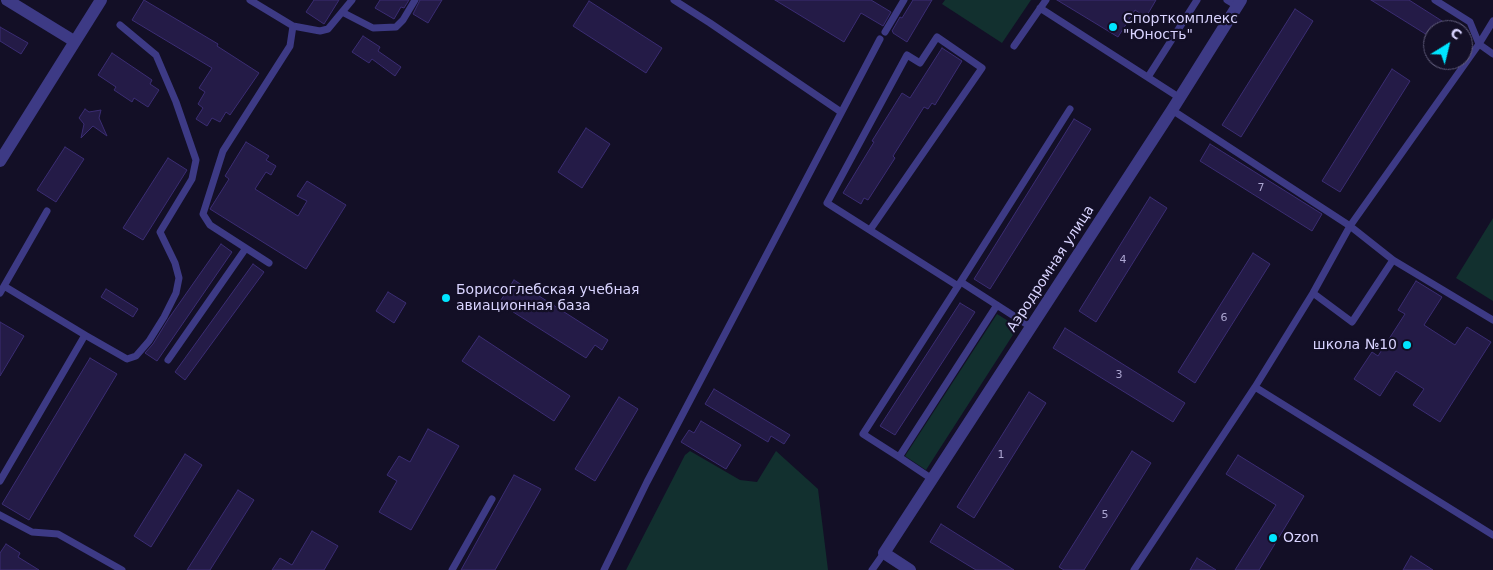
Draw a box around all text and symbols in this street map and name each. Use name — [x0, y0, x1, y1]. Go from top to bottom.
place label: Спорткомплекс "Юность" — [1123, 11, 1238, 44]
north arrow — [1423, 20, 1473, 70]
marker: Спорткомплекс "Юность" — [1107, 21, 1119, 33]
text: С — [1447, 24, 1465, 43]
house number: 7 — [1258, 181, 1264, 195]
street label: Аэродромная улица — [1004, 203, 1098, 335]
house number: 4 — [1120, 253, 1126, 267]
place label: Борисоглебская учебная авиационная база — [456, 282, 640, 314]
marker: Борисоглебская учебная авиационная база — [440, 292, 452, 304]
house number: 6 — [1221, 311, 1227, 325]
place label: школа №10 — [1313, 337, 1397, 353]
marker: школа №10 — [1401, 339, 1413, 351]
house number: 3 — [1116, 368, 1122, 382]
house number: 1 — [998, 448, 1004, 462]
house number: 5 — [1102, 508, 1108, 522]
place label: Ozon — [1283, 530, 1319, 546]
marker: Ozon — [1267, 532, 1279, 544]

